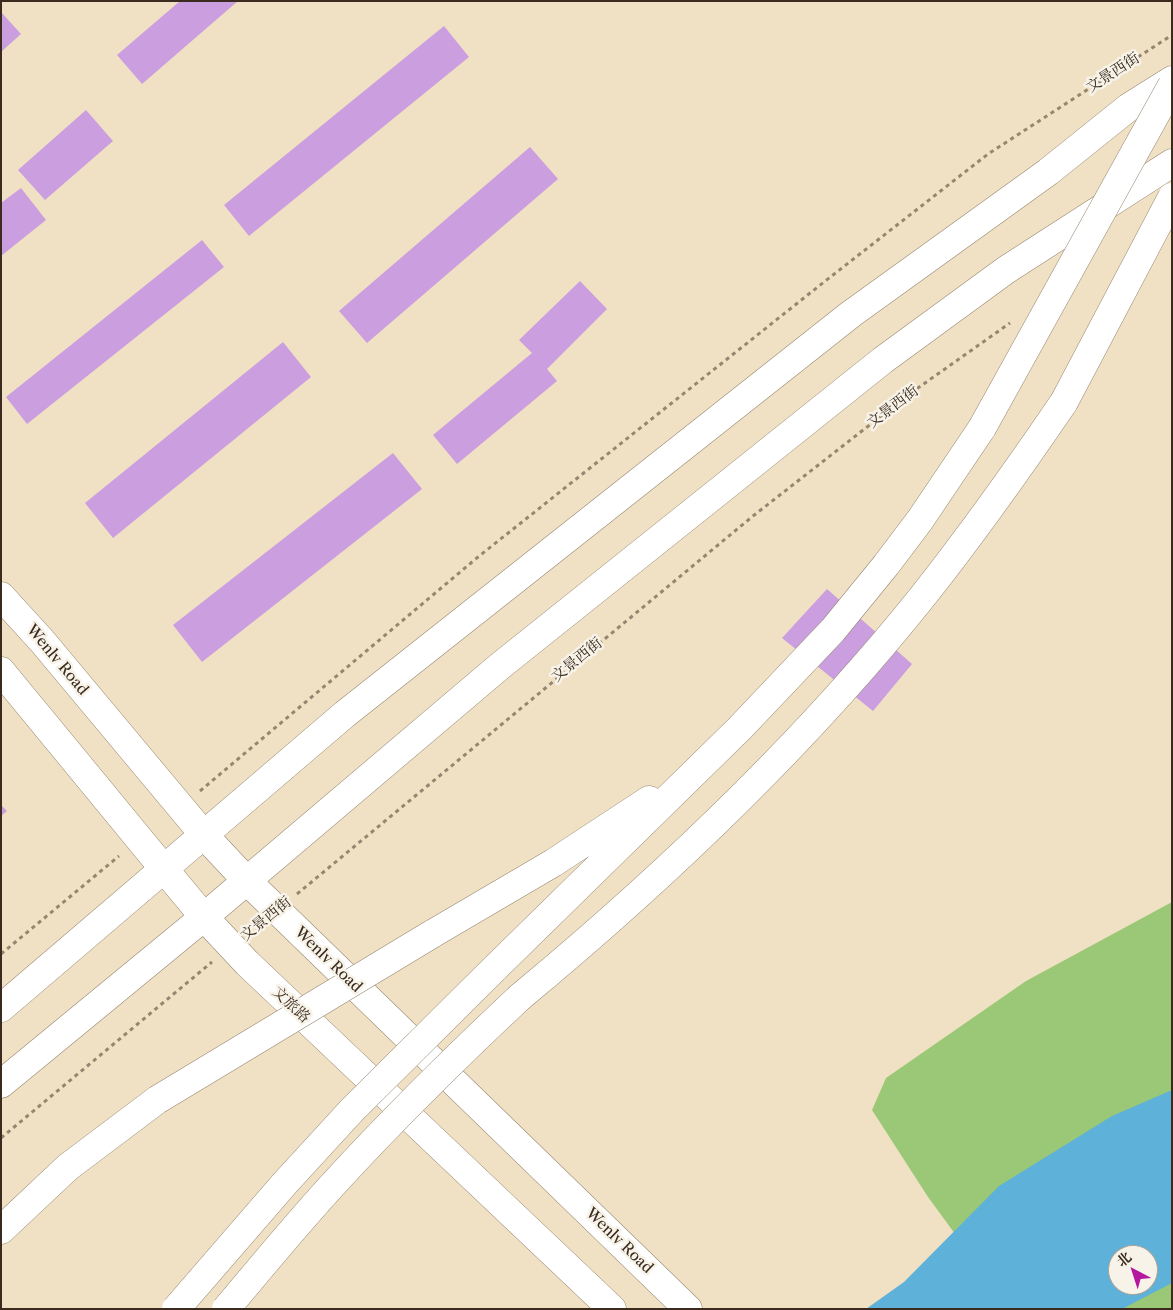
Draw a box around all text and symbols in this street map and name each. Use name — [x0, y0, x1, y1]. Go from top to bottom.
street label: 文景西街 — [1083, 49, 1143, 97]
street label: 文景西街 — [864, 382, 922, 432]
street label: Wenlv Road — [22, 621, 92, 699]
street label: 文景西街 — [548, 634, 606, 686]
street label: 文景西街 — [237, 893, 295, 945]
street label: Wenlv Road — [291, 923, 365, 997]
street label: 文旅路 — [268, 983, 314, 1027]
street label: Wenlv Road — [582, 1204, 656, 1278]
north arrow — [1108, 1245, 1158, 1295]
text: 北 — [1113, 1248, 1135, 1271]

